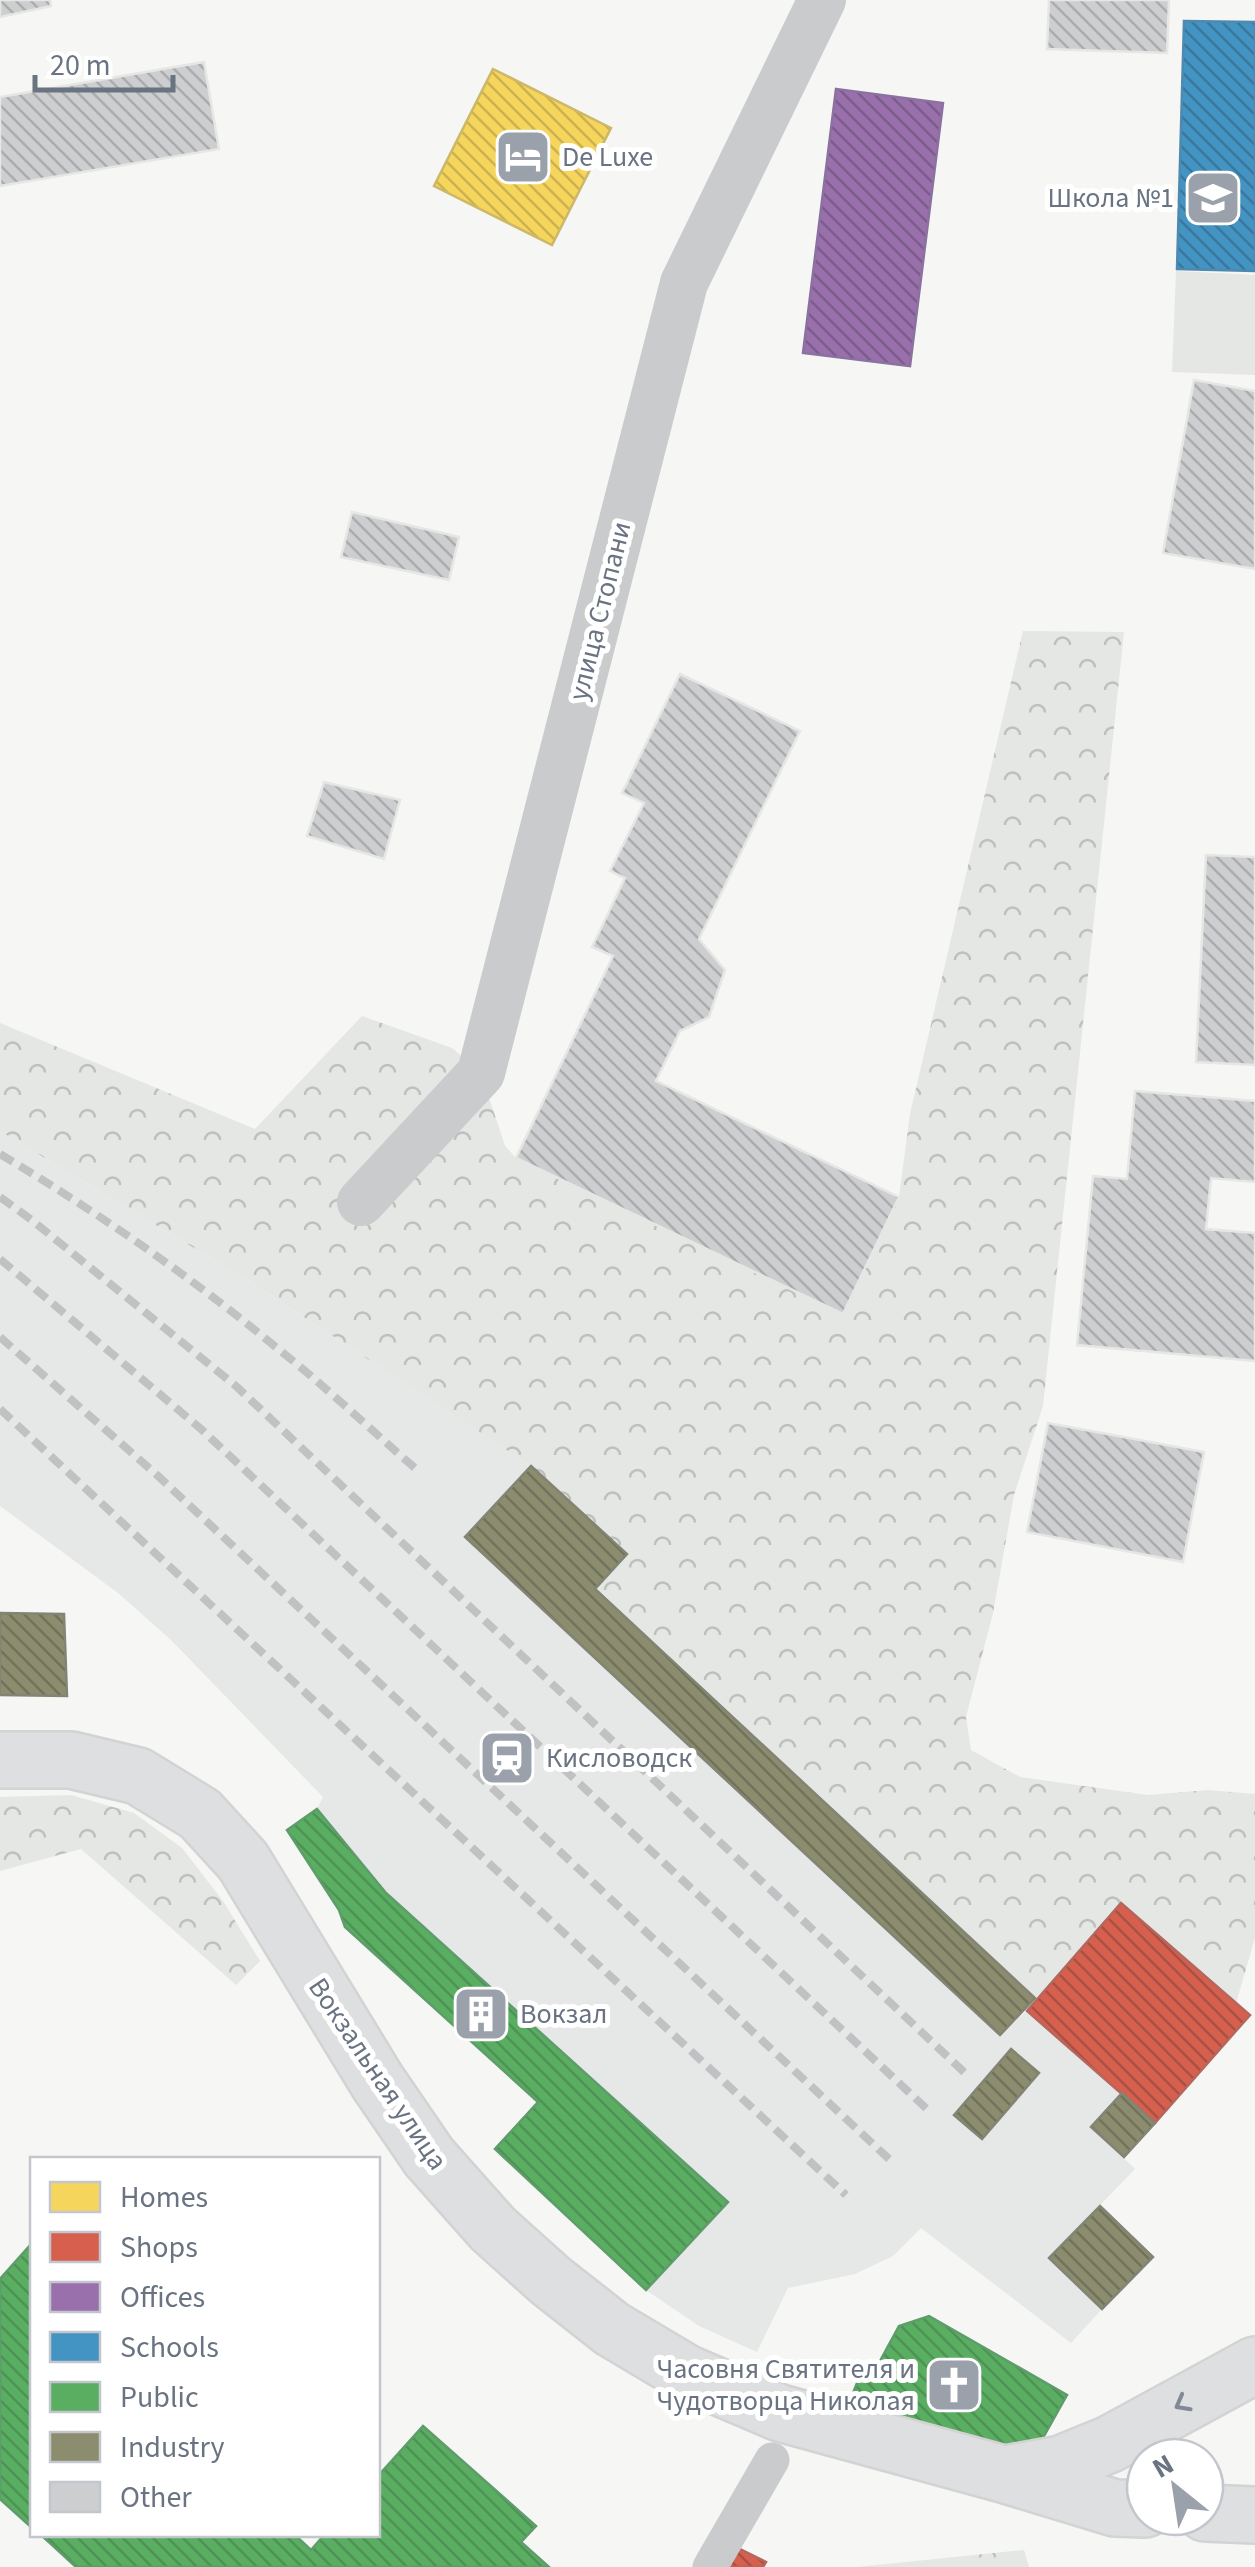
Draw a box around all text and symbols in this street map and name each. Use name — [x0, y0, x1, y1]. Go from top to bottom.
scale bar — [35, 30, 172, 92]
text: 20 m — [50, 44, 111, 87]
hotel icon: De Luxe — [493, 127, 553, 187]
place label: De Luxe — [562, 137, 653, 177]
school or university icon: Школа №1 — [1183, 168, 1243, 228]
place label: Школа №1 — [1047, 178, 1174, 218]
street label: улица Стопани — [558, 517, 642, 705]
station icon: Кисловодск — [477, 1728, 537, 1788]
place label: Кисловодск — [546, 1738, 692, 1778]
street label: Вокзальная улица — [299, 1970, 457, 2178]
building icon: Вокзал — [451, 1984, 511, 2044]
place label: Вокзал — [520, 1994, 607, 2034]
legend — [30, 2157, 380, 2537]
text: Homes — [120, 2176, 208, 2219]
text: Shops — [120, 2226, 198, 2269]
text: Offices — [120, 2276, 205, 2319]
text: Schools — [120, 2326, 219, 2369]
place label: Часовня Святителя и Чудотворца Николая — [656, 2349, 915, 2421]
church icon: Часовня Святителя и Чудотворца Николая — [924, 2355, 984, 2415]
text: Public — [120, 2376, 199, 2419]
one-way arrow — [1175, 2392, 1193, 2412]
text: Industry — [120, 2426, 225, 2469]
north arrow — [1125, 2437, 1225, 2537]
text: N — [1145, 2444, 1181, 2488]
text: Other — [120, 2476, 192, 2519]

